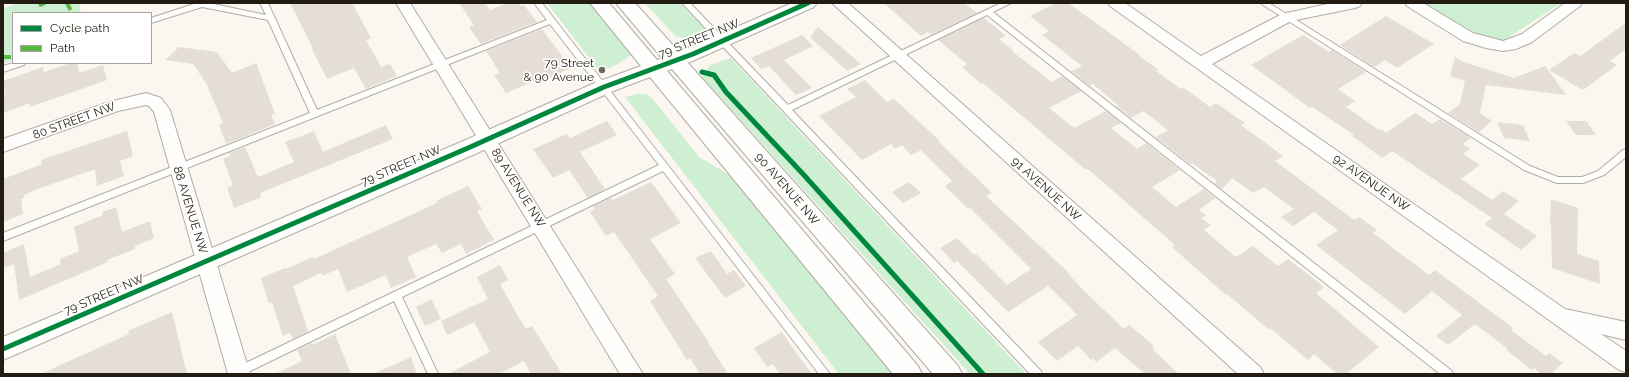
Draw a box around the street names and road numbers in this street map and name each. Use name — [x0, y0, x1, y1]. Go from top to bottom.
street label: 79 STREET NW — [657, 16, 741, 62]
street label: 80 STREET NW — [31, 99, 117, 143]
street label: 79 STREET NW — [359, 143, 443, 189]
street label: 89 AVENUE NW — [488, 146, 548, 230]
street label: 90 AVENUE NW — [752, 150, 822, 228]
street label: 92 AVENUE NW — [1330, 151, 1412, 215]
street label: 91 AVENUE NW — [1008, 154, 1084, 224]
street label: 88 AVENUE NW — [170, 165, 210, 255]
street label: 79 STREET NW — [62, 272, 146, 318]

